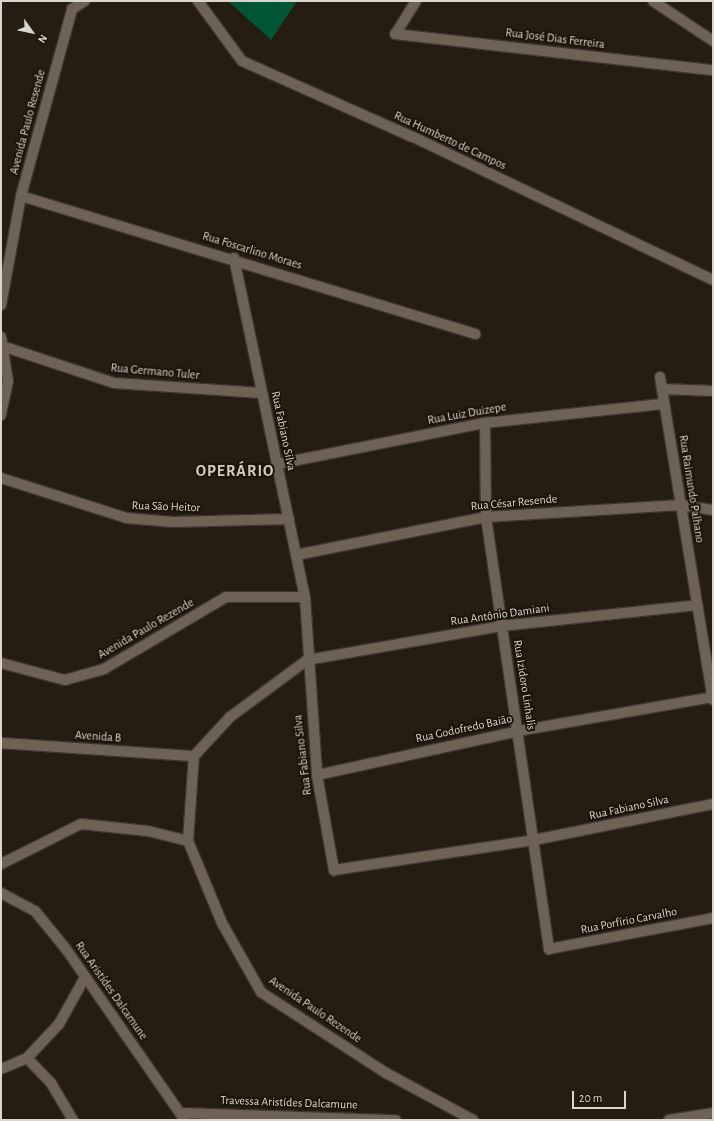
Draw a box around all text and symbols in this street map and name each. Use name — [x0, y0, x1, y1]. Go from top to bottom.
north arrow — [12, 12, 52, 52]
street label: Rua José Dias Ferreira — [505, 26, 605, 52]
text: N — [36, 33, 49, 45]
street label: Avenida Paulo Resende — [7, 68, 49, 176]
street label: Rua Humberto de Campos — [392, 109, 508, 173]
street label: Rua Foscarlino Moraes — [201, 229, 303, 273]
street label: Rua Germano Tuler — [110, 361, 200, 383]
street label: Rua Fabiano Silva — [268, 390, 298, 472]
street label: Rua Luiz Duizepe — [426, 400, 508, 428]
street label: Rua Raimundo Palhano — [675, 434, 707, 544]
district label: OPERÁRIO — [196, 461, 274, 481]
street label: Rua César Resende — [470, 492, 558, 514]
street label: Rua São Heitor — [131, 499, 201, 515]
street label: Avenida Paulo Rezende — [95, 596, 197, 662]
street label: Rua Antônio Damiani — [450, 601, 550, 629]
street label: Rua Izidoro Linhalis — [510, 639, 538, 731]
street label: Rua Godofredo Baião — [414, 712, 514, 746]
street label: Rua Fabiano Silva — [291, 714, 315, 796]
street label: Avenida B — [74, 728, 122, 746]
street label: Rua Fabiano Silva — [588, 793, 670, 823]
street label: Rua Porfírio Carvalho — [580, 905, 678, 937]
street label: Rua Aristídes Dalcamune — [72, 939, 150, 1043]
street label: Avenida Paulo Rezende — [266, 974, 364, 1046]
scale bar — [574, 1083, 628, 1109]
text: 20 m — [579, 1092, 602, 1104]
street label: Travessa Aristídes Dalcamune — [220, 1093, 358, 1113]

